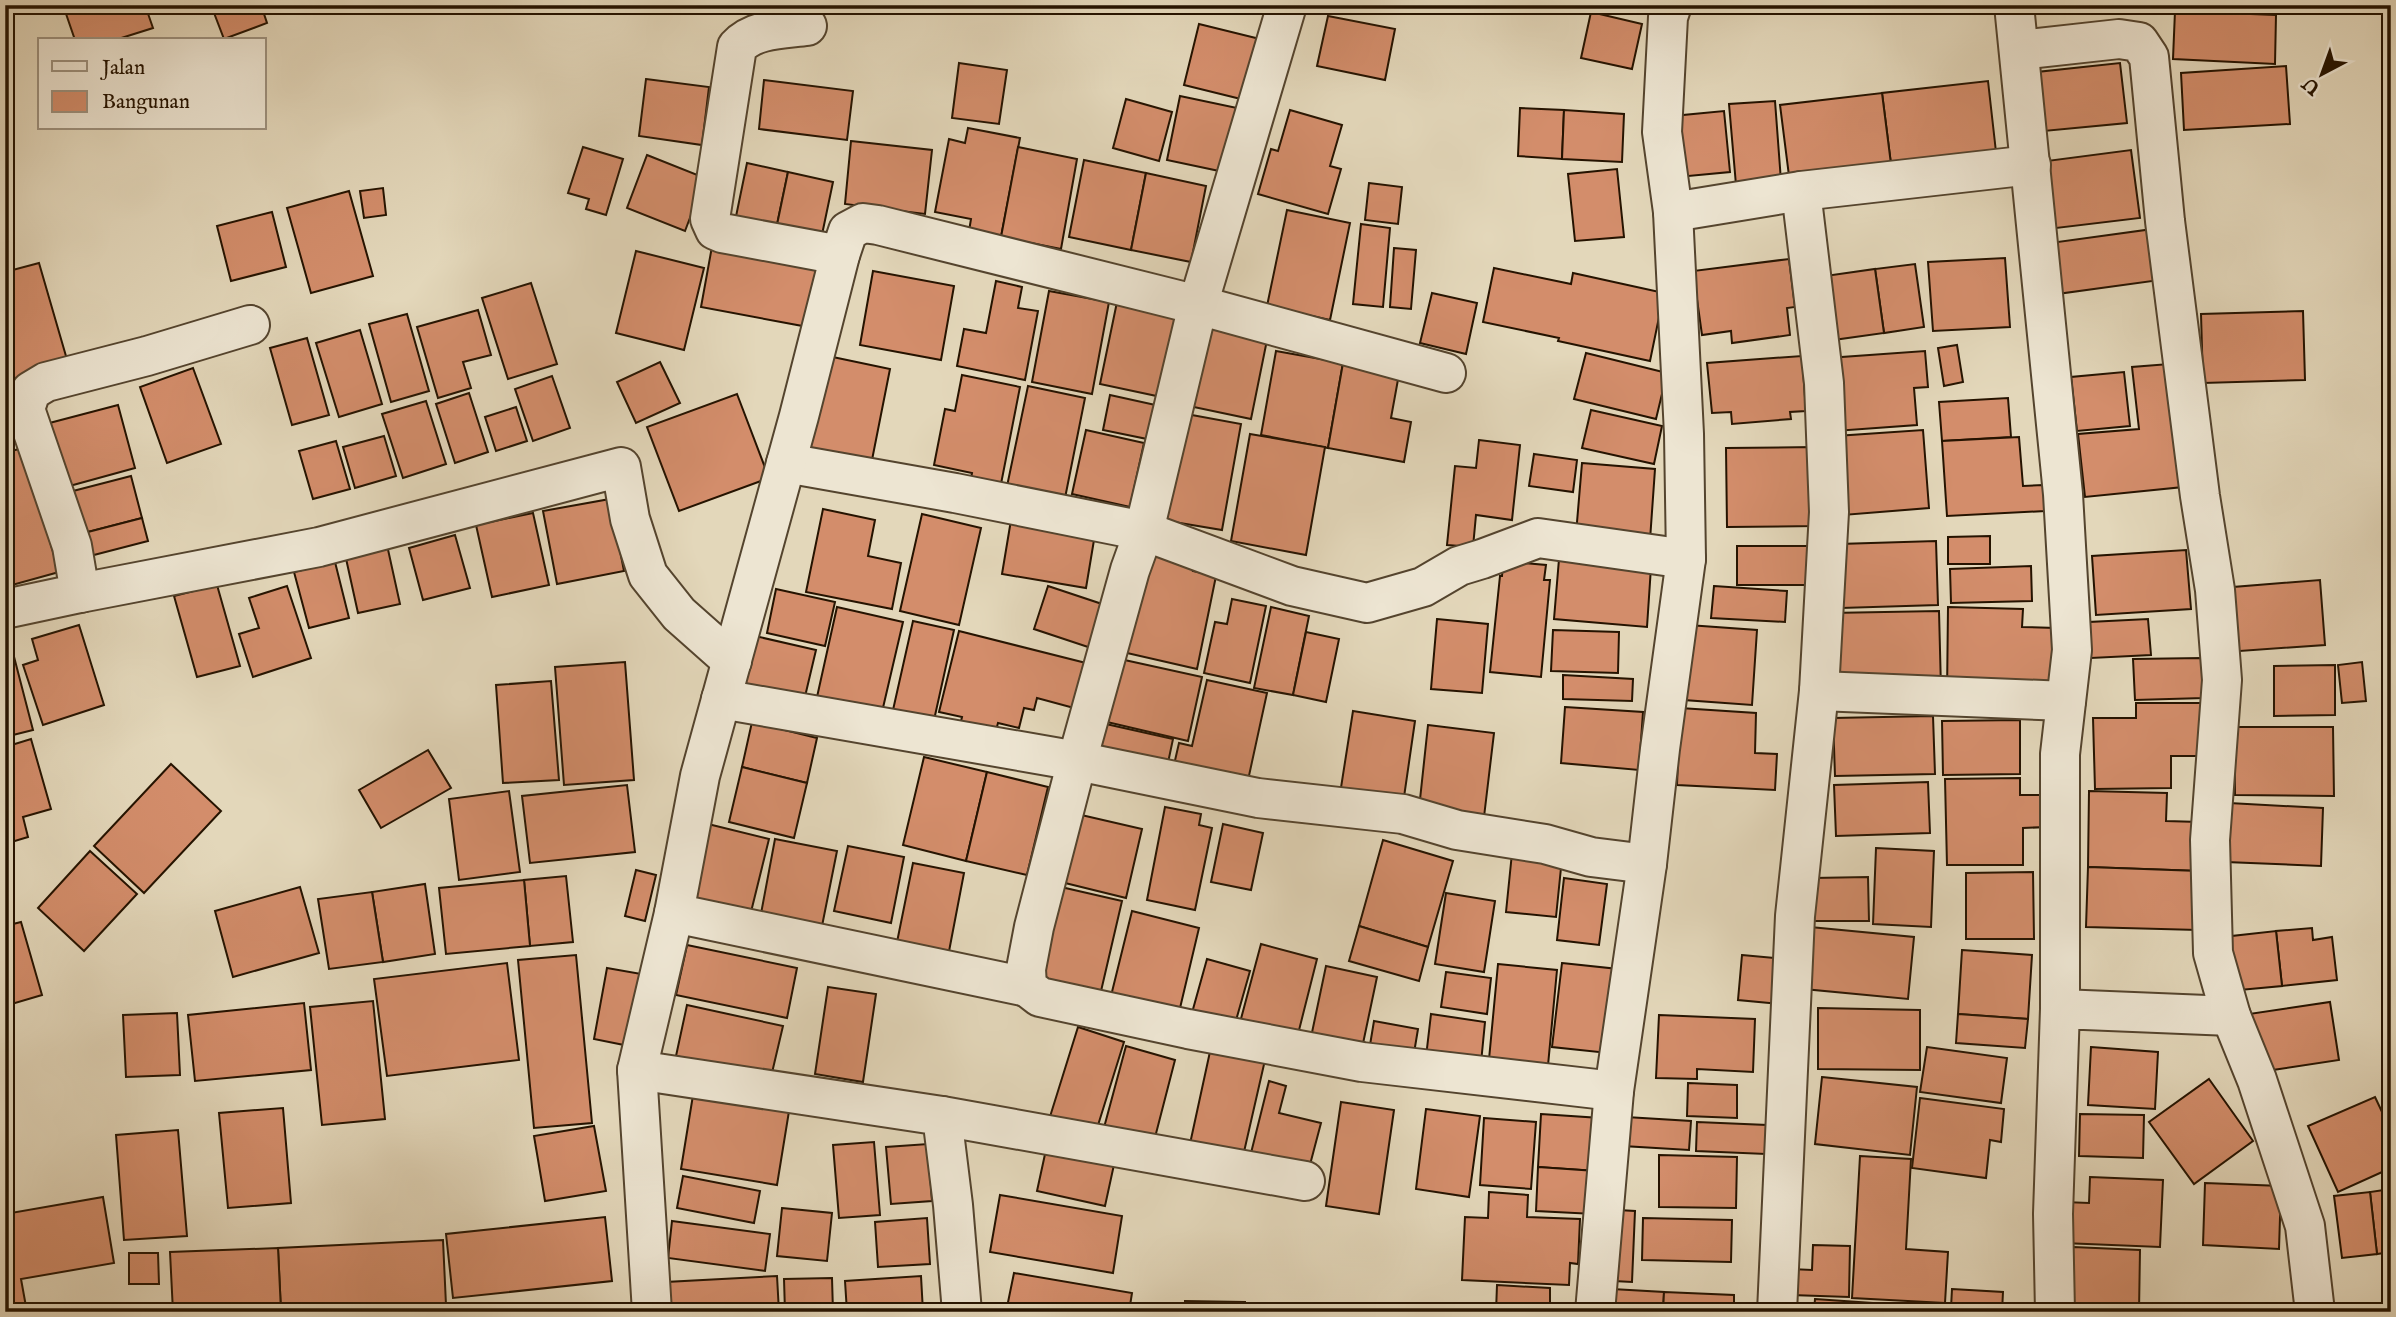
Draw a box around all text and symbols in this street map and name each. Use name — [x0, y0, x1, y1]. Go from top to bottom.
legend — [38, 38, 266, 130]
north arrow — [2288, 38, 2358, 108]
text: Jalan — [100, 55, 145, 82]
text: U — [2298, 70, 2327, 100]
text: Bangunan — [102, 89, 190, 116]

